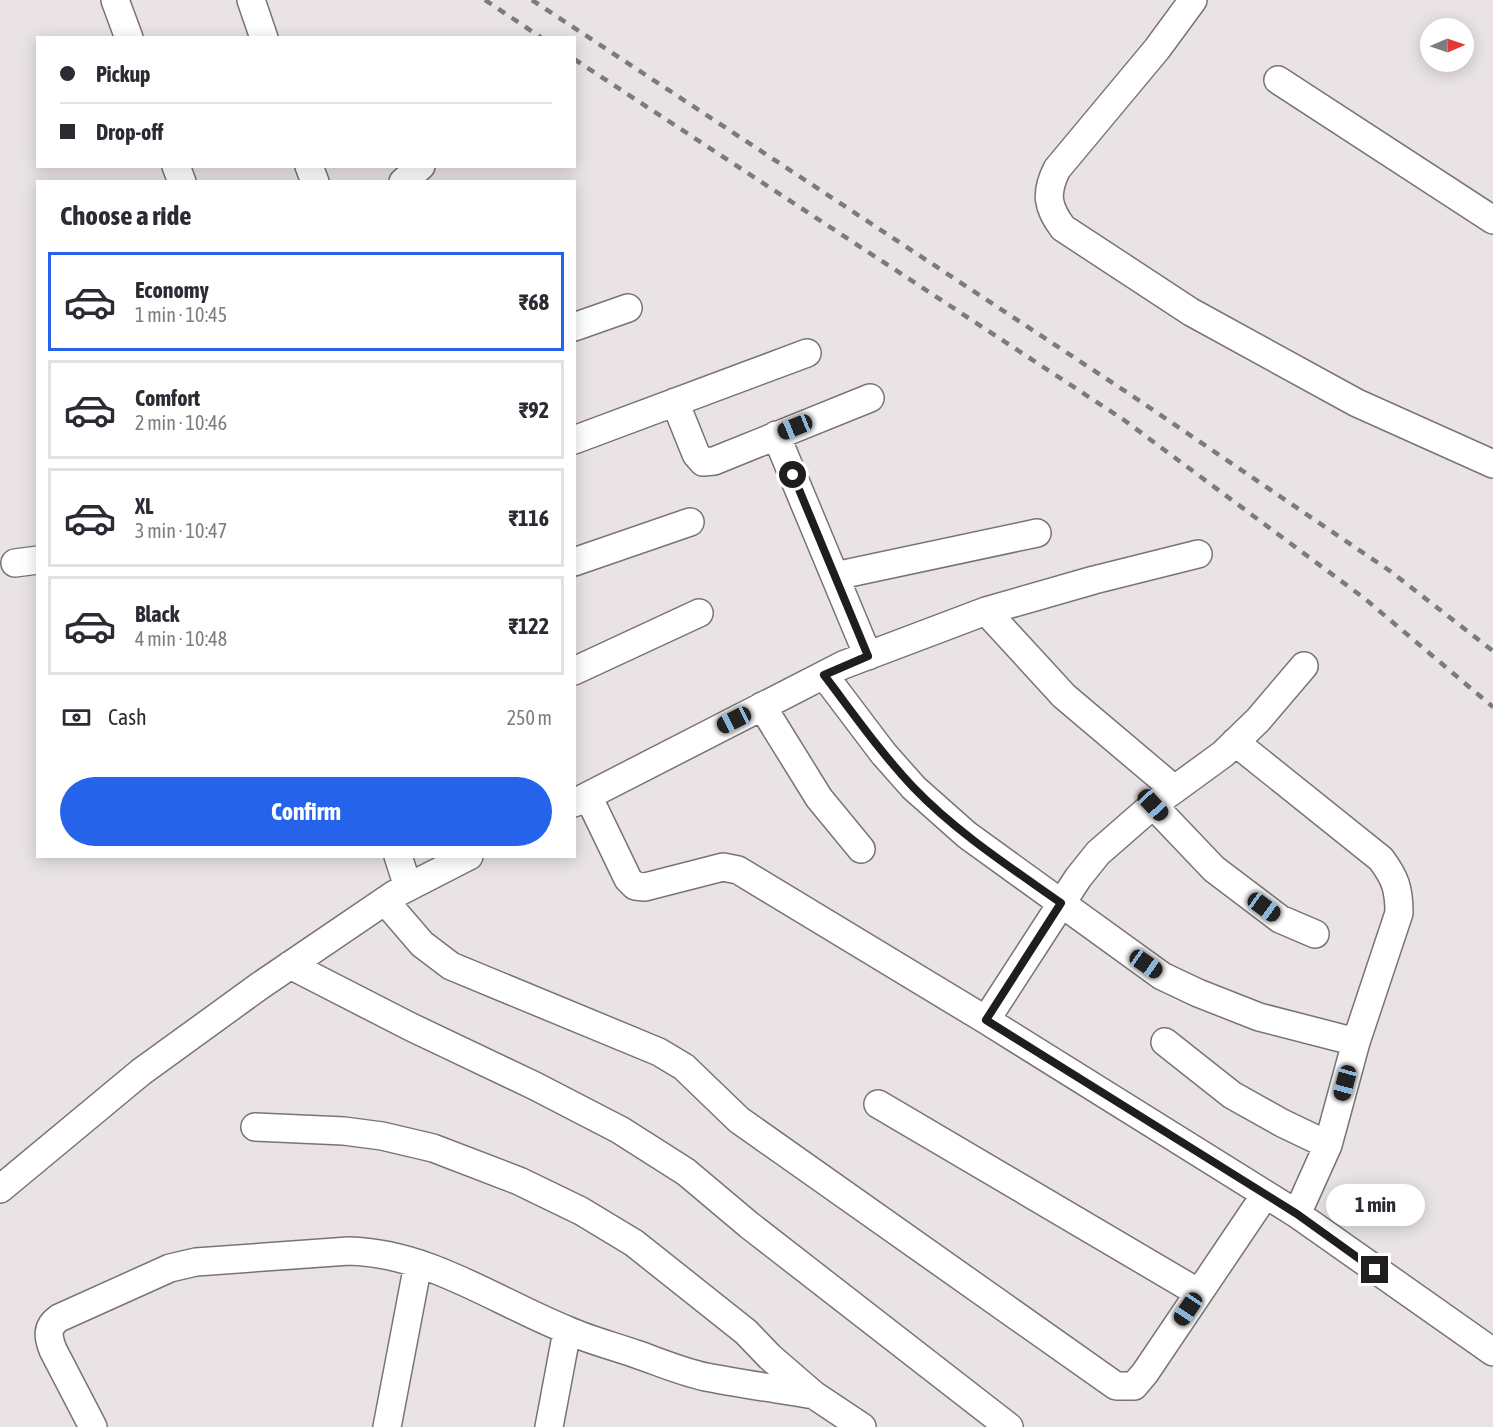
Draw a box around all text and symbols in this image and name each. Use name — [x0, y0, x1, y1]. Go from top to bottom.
north arrow — [1420, 18, 1474, 72]
map controls — [1420, 18, 1474, 72]
text: Pickup — [96, 61, 151, 87]
text: Drop-off — [96, 119, 163, 145]
text: Choose a ride — [60, 200, 192, 231]
icon: car — [63, 275, 117, 329]
text: Economy — [135, 277, 209, 303]
text: ₹68 — [519, 289, 549, 315]
text: 1 min · 10:45 — [135, 303, 227, 326]
icon: car — [63, 383, 117, 437]
text: Comfort — [135, 385, 200, 411]
text: ₹92 — [519, 397, 549, 423]
text: 2 min · 10:46 — [135, 411, 227, 434]
car — [775, 412, 815, 442]
route start — [779, 461, 806, 488]
icon: car — [63, 491, 117, 545]
text: XL — [135, 493, 153, 519]
text: ₹116 — [509, 505, 549, 531]
text: 3 min · 10:47 — [135, 519, 227, 542]
icon: car — [63, 599, 117, 653]
text: Black — [135, 601, 179, 627]
text: ₹122 — [509, 613, 549, 639]
text: 4 min · 10:48 — [135, 627, 227, 650]
icon: cash — [60, 701, 93, 734]
text: Cash — [108, 704, 147, 730]
car — [714, 704, 754, 736]
text: 250 m — [507, 706, 552, 729]
button: Confirm — [60, 777, 552, 846]
car — [1134, 786, 1172, 824]
car — [1244, 889, 1284, 925]
car — [1126, 946, 1166, 982]
car — [1332, 1063, 1358, 1103]
callout: 1 min — [1326, 1183, 1424, 1225]
text: 1 min — [1355, 1193, 1396, 1216]
route end — [1361, 1256, 1388, 1283]
car — [1170, 1289, 1206, 1329]

